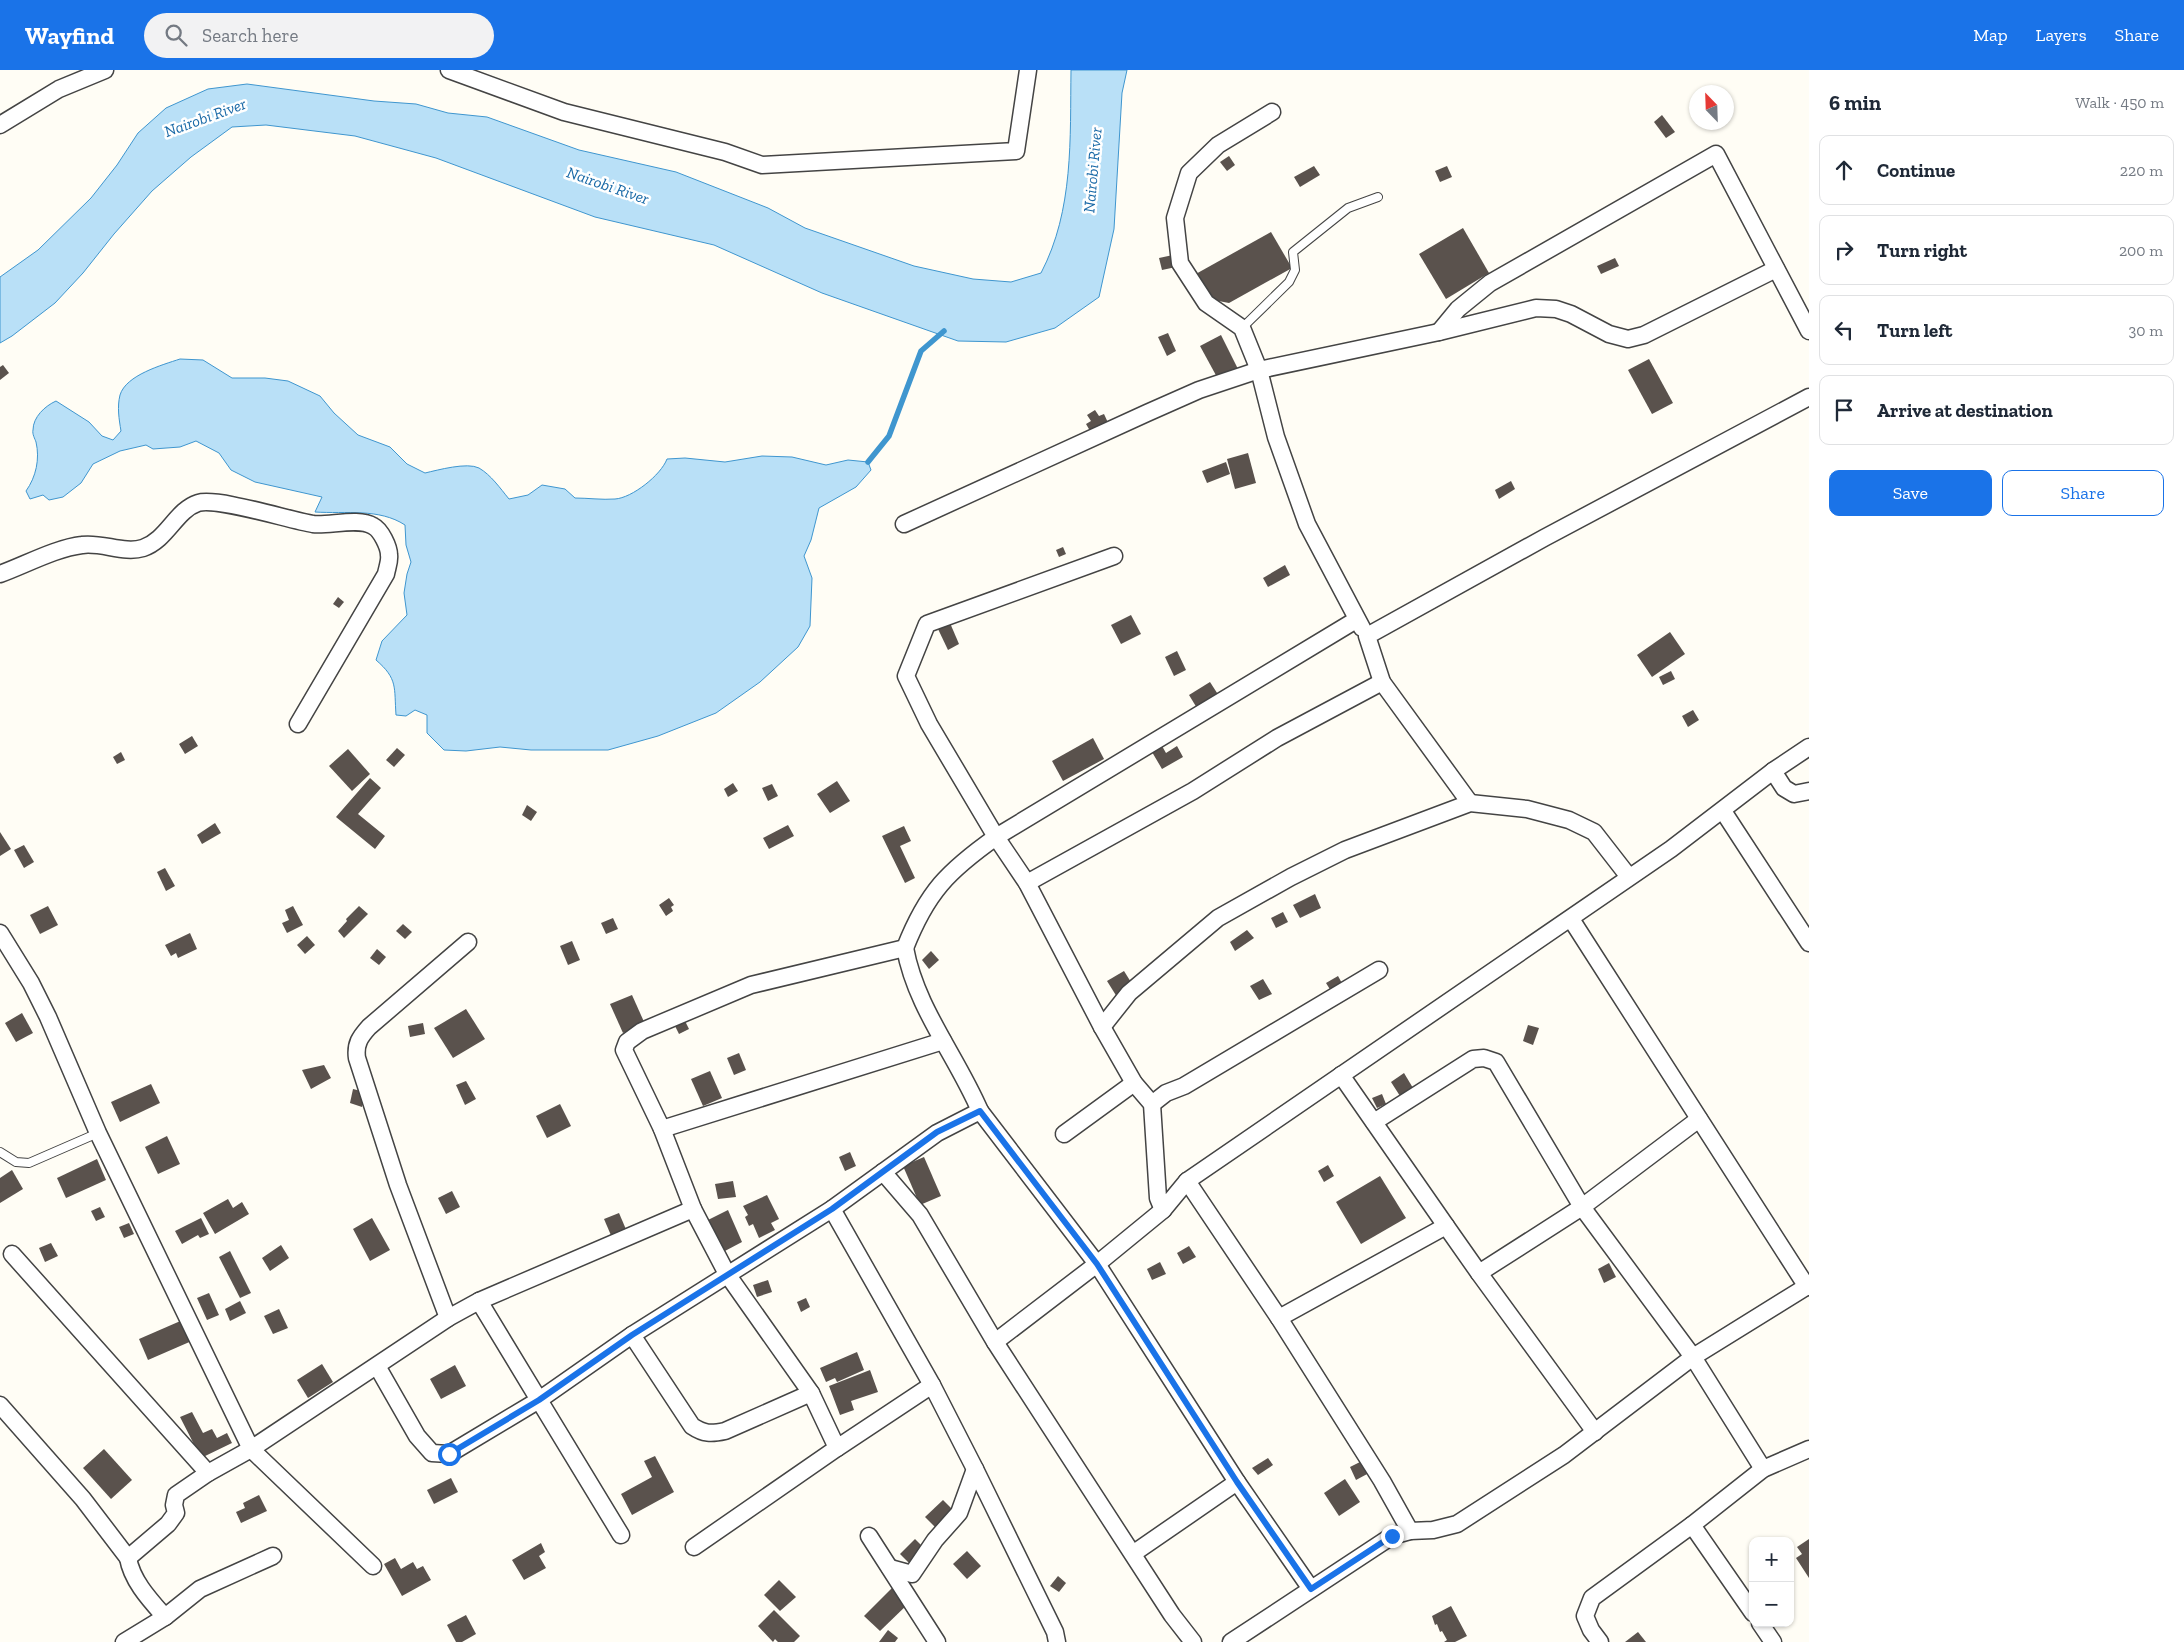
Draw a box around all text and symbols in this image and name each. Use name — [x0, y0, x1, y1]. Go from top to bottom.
search box — [144, 13, 494, 58]
text: Wayfind — [25, 21, 114, 50]
icon: search — [162, 21, 190, 49]
text: Search here — [202, 24, 298, 47]
text: Map — [1973, 24, 2008, 46]
text: Layers — [2036, 24, 2087, 46]
text: Share — [2115, 24, 2159, 46]
north arrow — [1689, 85, 1734, 130]
text: 6 min — [1829, 90, 1881, 115]
text: Walk · 450 m — [2075, 93, 2164, 112]
water label: Nairobi River — [162, 94, 249, 141]
water label: Nairobi River — [1079, 126, 1106, 214]
icon: ahead — [1830, 156, 1858, 184]
text: Continue — [1877, 159, 1955, 182]
text: 220 m — [2120, 161, 2163, 180]
water label: Nairobi River — [564, 163, 652, 209]
icon: right — [1830, 236, 1858, 264]
text: Turn right — [1877, 239, 1967, 262]
text: 200 m — [2119, 241, 2163, 260]
icon: left — [1830, 316, 1858, 344]
text: Turn left — [1877, 319, 1952, 342]
text: 30 m — [2129, 321, 2163, 340]
icon: arrive — [1830, 396, 1858, 424]
text: Arrive at destination — [1877, 399, 2053, 422]
button: Save — [1829, 470, 1992, 516]
button: Share — [2002, 470, 2164, 516]
route start — [438, 1443, 461, 1466]
route end — [1381, 1525, 1404, 1548]
map controls — [1749, 1537, 1794, 1627]
button: + — [1749, 1537, 1794, 1582]
button: − — [1749, 1582, 1794, 1627]

